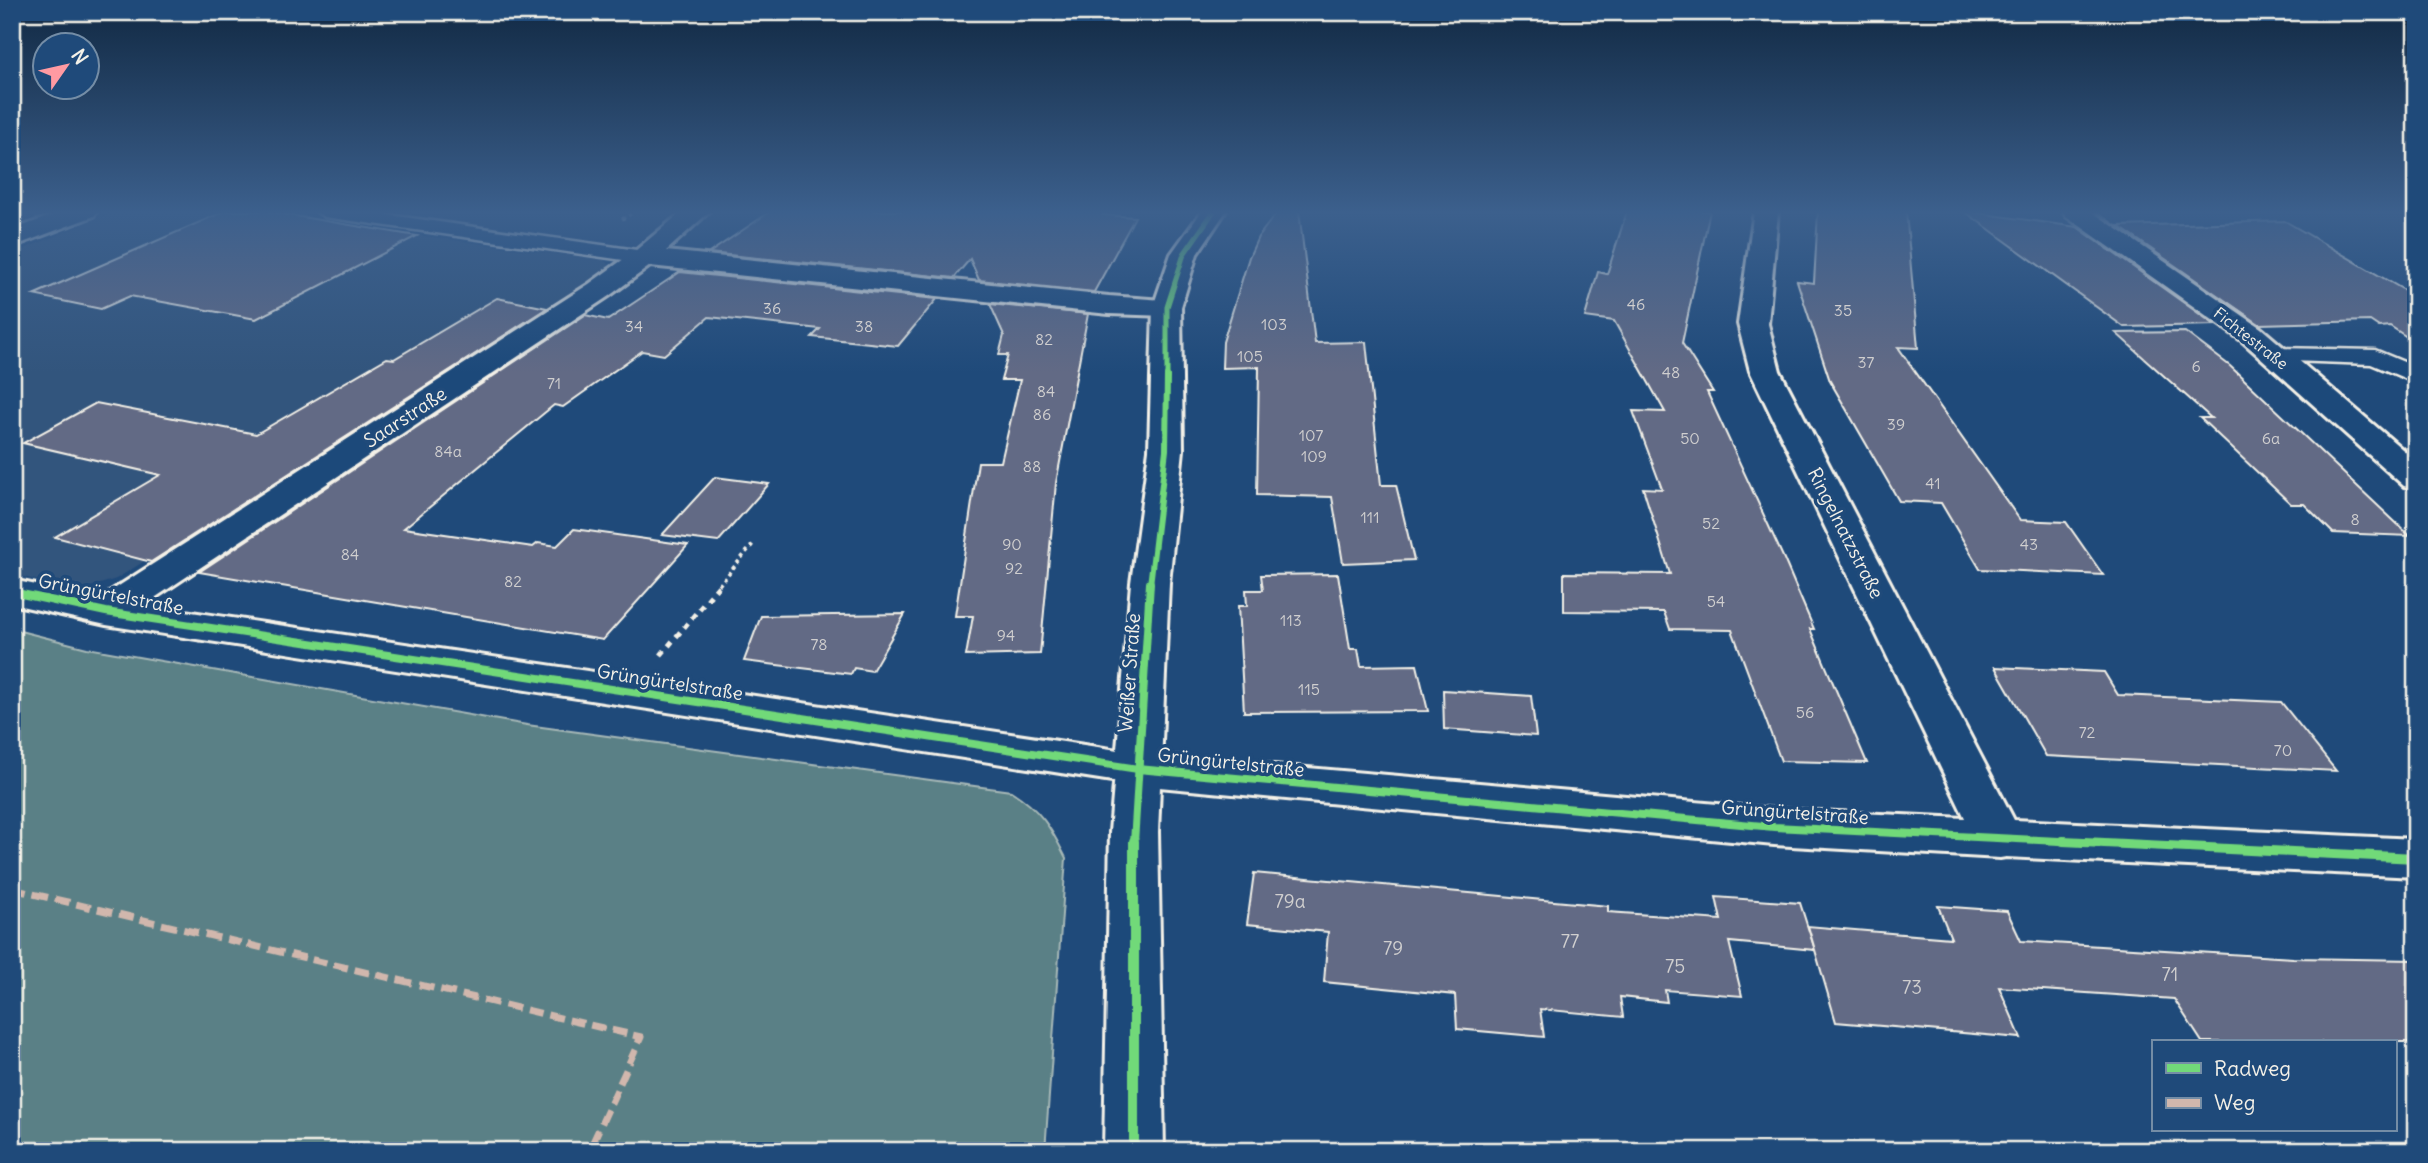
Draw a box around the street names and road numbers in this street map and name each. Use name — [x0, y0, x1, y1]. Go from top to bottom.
street label: Fichtestraße — [2210, 303, 2292, 373]
street label: Saarstraße — [359, 381, 451, 453]
street label: Ringelnatzstraße — [1803, 463, 1889, 603]
street label: Grüngürtelstraße — [36, 568, 186, 620]
street label: Weißer Straße — [1113, 613, 1145, 733]
street label: Grüngürtelstraße — [595, 659, 745, 705]
street label: Grüngürtelstraße — [1156, 742, 1306, 782]
street label: Grüngürtelstraße — [1720, 795, 1870, 829]

